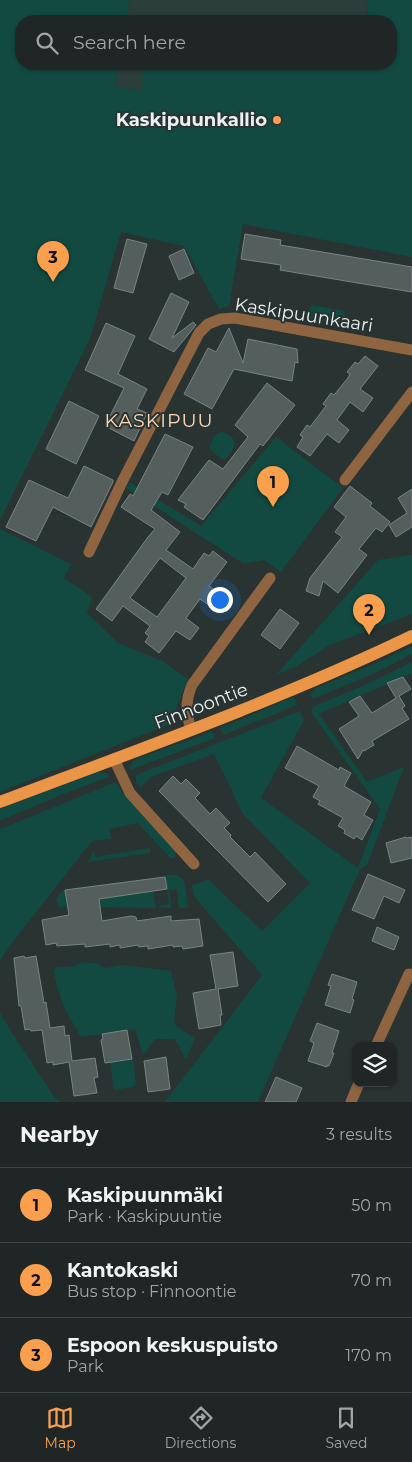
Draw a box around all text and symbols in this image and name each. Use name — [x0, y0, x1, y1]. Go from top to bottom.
search box — [15, 15, 397, 70]
icon: search — [33, 29, 61, 57]
text: Search here — [73, 31, 186, 54]
place label: Kaskipuunkallio — [116, 109, 267, 131]
marker: Kaskipuunkallio — [271, 114, 283, 126]
pin: 3 — [37, 241, 69, 282]
street label: Kaskipuunkaari — [233, 293, 375, 337]
district label: KASKIPUU — [104, 409, 214, 432]
pin: 1 — [257, 466, 289, 507]
your location — [207, 587, 233, 613]
pin: 2 — [353, 594, 385, 635]
street label: Finnoontie — [151, 678, 251, 734]
map controls — [352, 1042, 397, 1087]
button: layers — [352, 1042, 397, 1087]
text: Nearby — [20, 1122, 99, 1147]
text: 3 results — [326, 1125, 392, 1144]
text: Kaskipuunmäki — [67, 1184, 223, 1207]
text: 1 — [33, 1196, 39, 1215]
text: 50 m — [351, 1196, 392, 1215]
text: Park · Kaskipuuntie — [67, 1207, 222, 1226]
text: Kantokaski — [67, 1259, 178, 1282]
text: 2 — [31, 1271, 41, 1290]
text: 70 m — [351, 1271, 392, 1290]
text: Bus stop · Finnoontie — [67, 1282, 237, 1301]
text: Espoon keskuspuisto — [67, 1334, 278, 1357]
text: 3 — [31, 1346, 41, 1365]
text: 170 m — [345, 1346, 392, 1365]
text: Park — [67, 1357, 104, 1376]
tab: Map — [45, 1404, 76, 1452]
tab: Directions — [165, 1404, 236, 1452]
tab: Saved — [325, 1404, 367, 1452]

